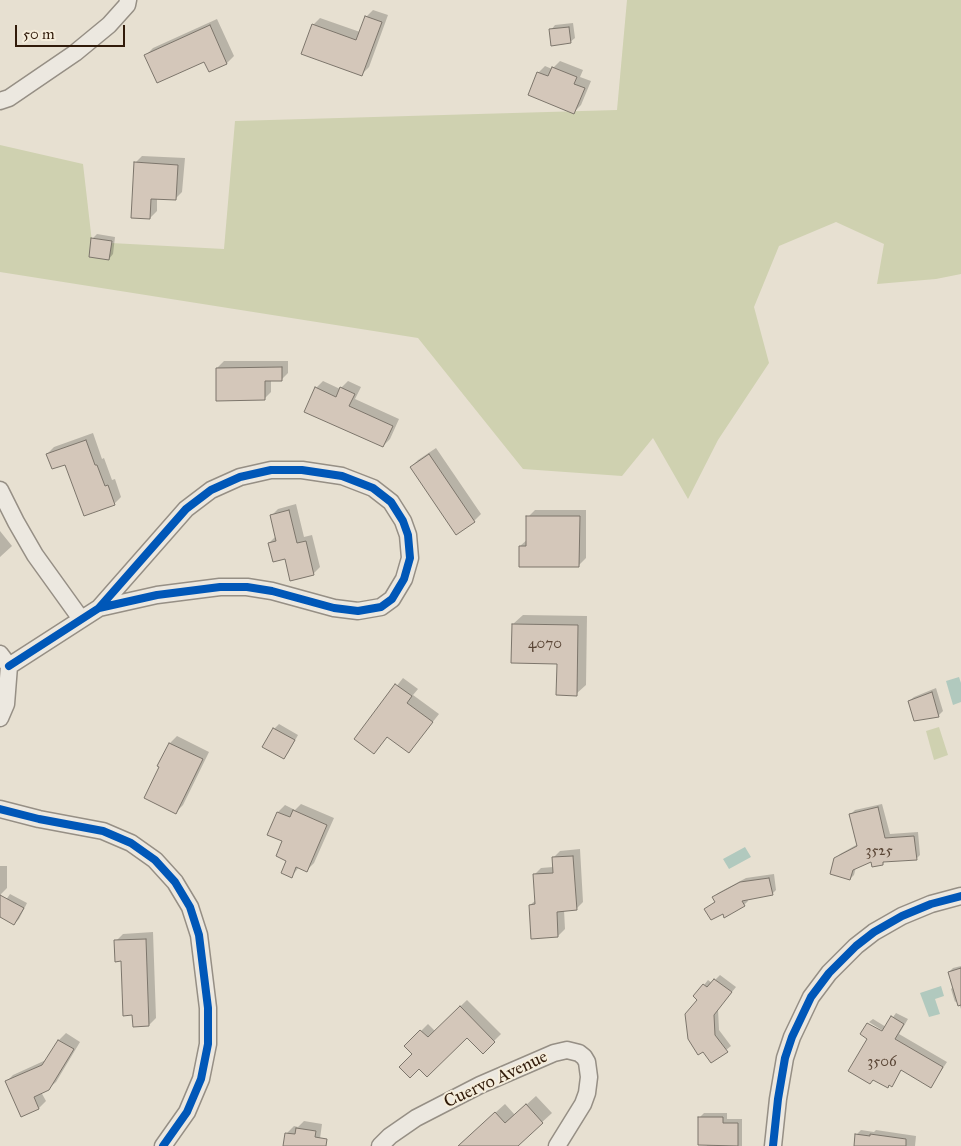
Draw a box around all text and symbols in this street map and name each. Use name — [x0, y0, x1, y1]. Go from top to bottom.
scale bar — [18, 15, 128, 47]
text: 50 m — [23, 25, 55, 43]
house number: 4070 — [528, 635, 562, 653]
house number: 3525 — [865, 842, 893, 860]
street label: Cuervo Avenue — [441, 1047, 551, 1113]
house number: 3506 — [867, 1053, 897, 1071]

